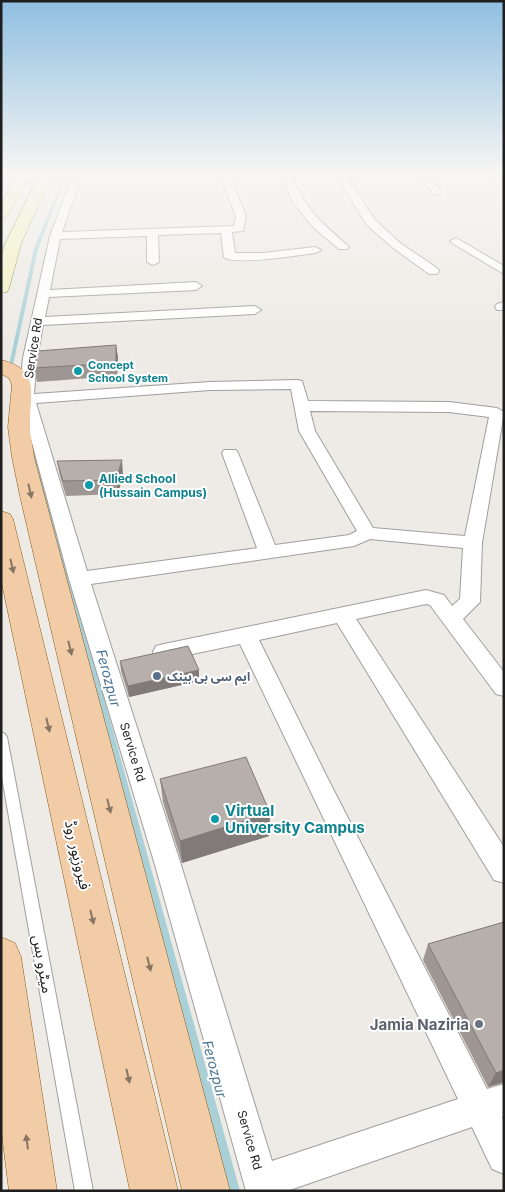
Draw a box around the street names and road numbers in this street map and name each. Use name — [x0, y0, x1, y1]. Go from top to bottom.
street label: Service Rd — [21, 317, 45, 379]
street label: Service Rd — [117, 721, 149, 783]
street label: فیروزپور روڈ — [60, 818, 95, 892]
street label: میٹرو بس — [29, 933, 57, 995]
street label: Service Rd — [234, 1109, 266, 1171]

